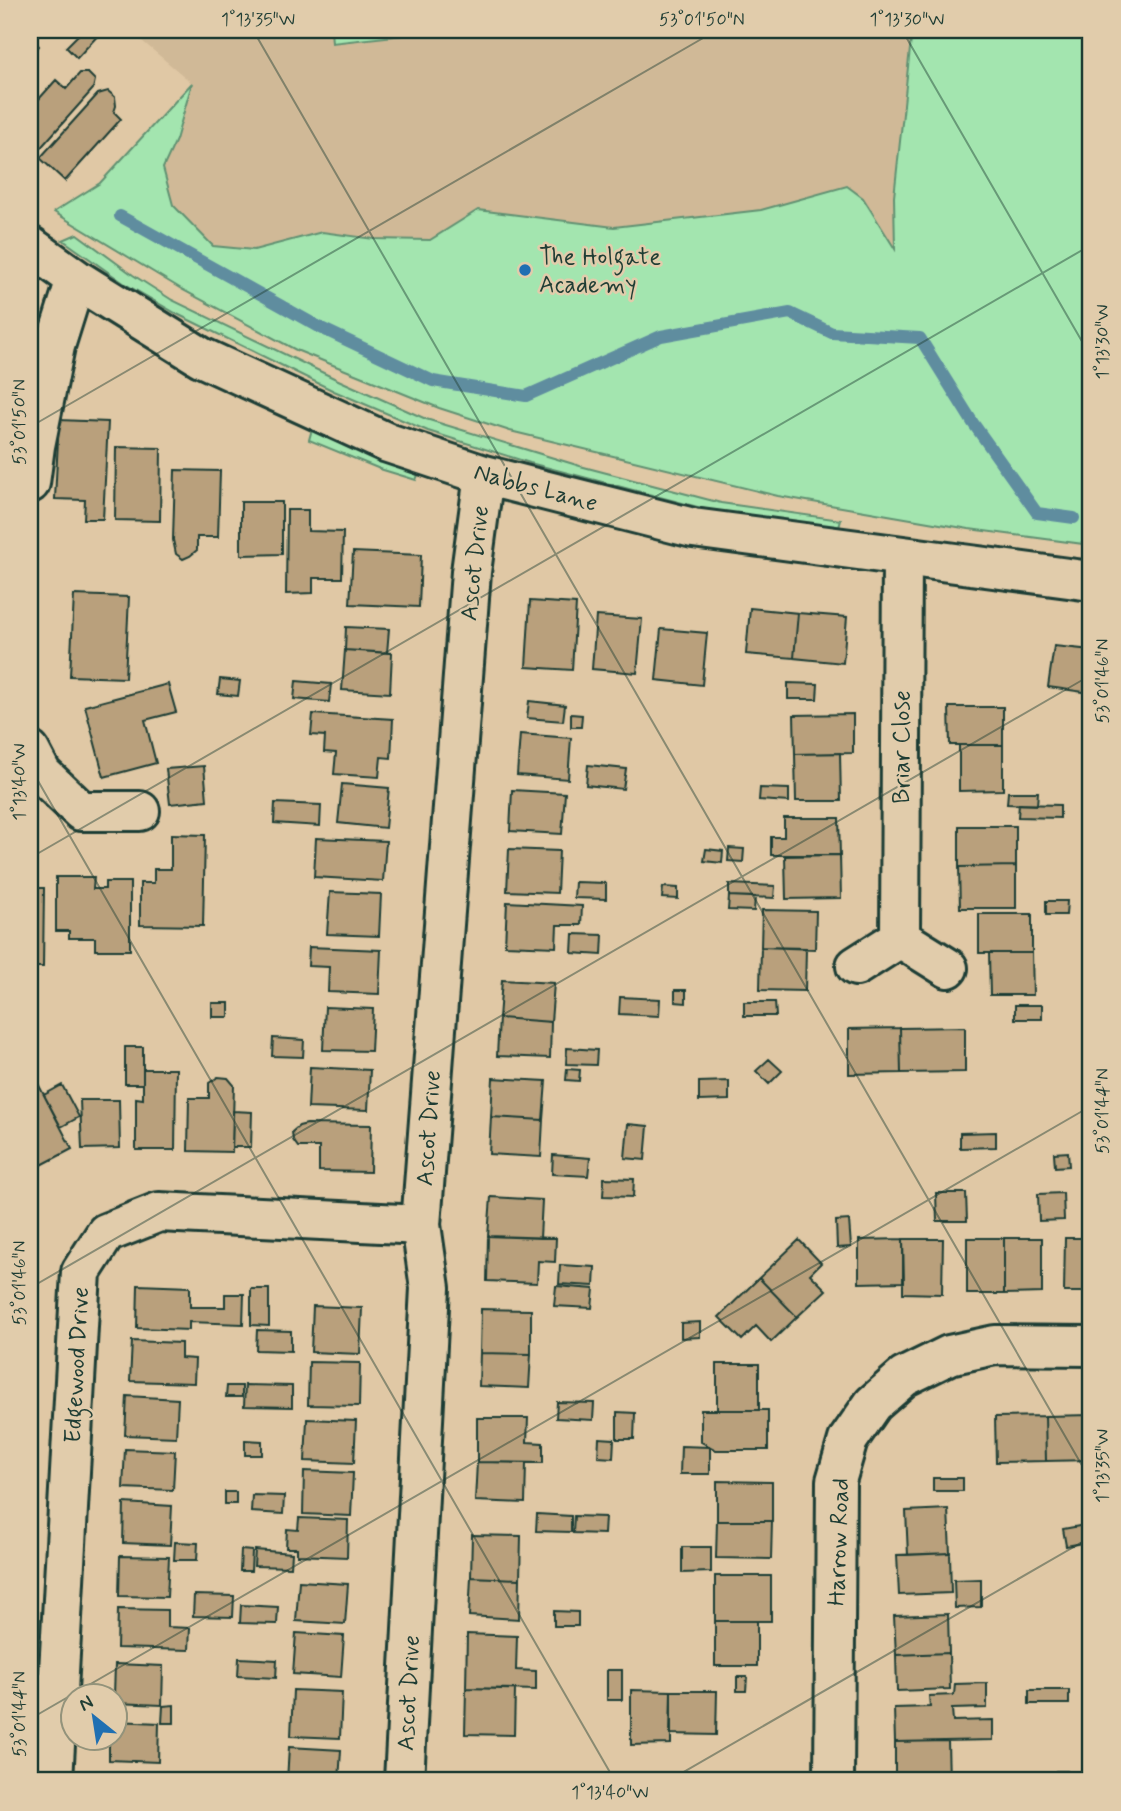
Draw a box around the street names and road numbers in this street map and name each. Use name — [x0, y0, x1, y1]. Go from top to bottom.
street label: Nabbs Lane — [470, 457, 601, 520]
street label: Ascot Drive — [454, 504, 497, 622]
street label: Briar Close — [887, 690, 918, 804]
street label: Ascot Drive — [410, 1069, 449, 1187]
street label: Edgewood Drive — [58, 1286, 100, 1444]
street label: Harrow Road — [822, 1477, 857, 1607]
street label: Ascot Drive — [391, 1634, 428, 1752]

